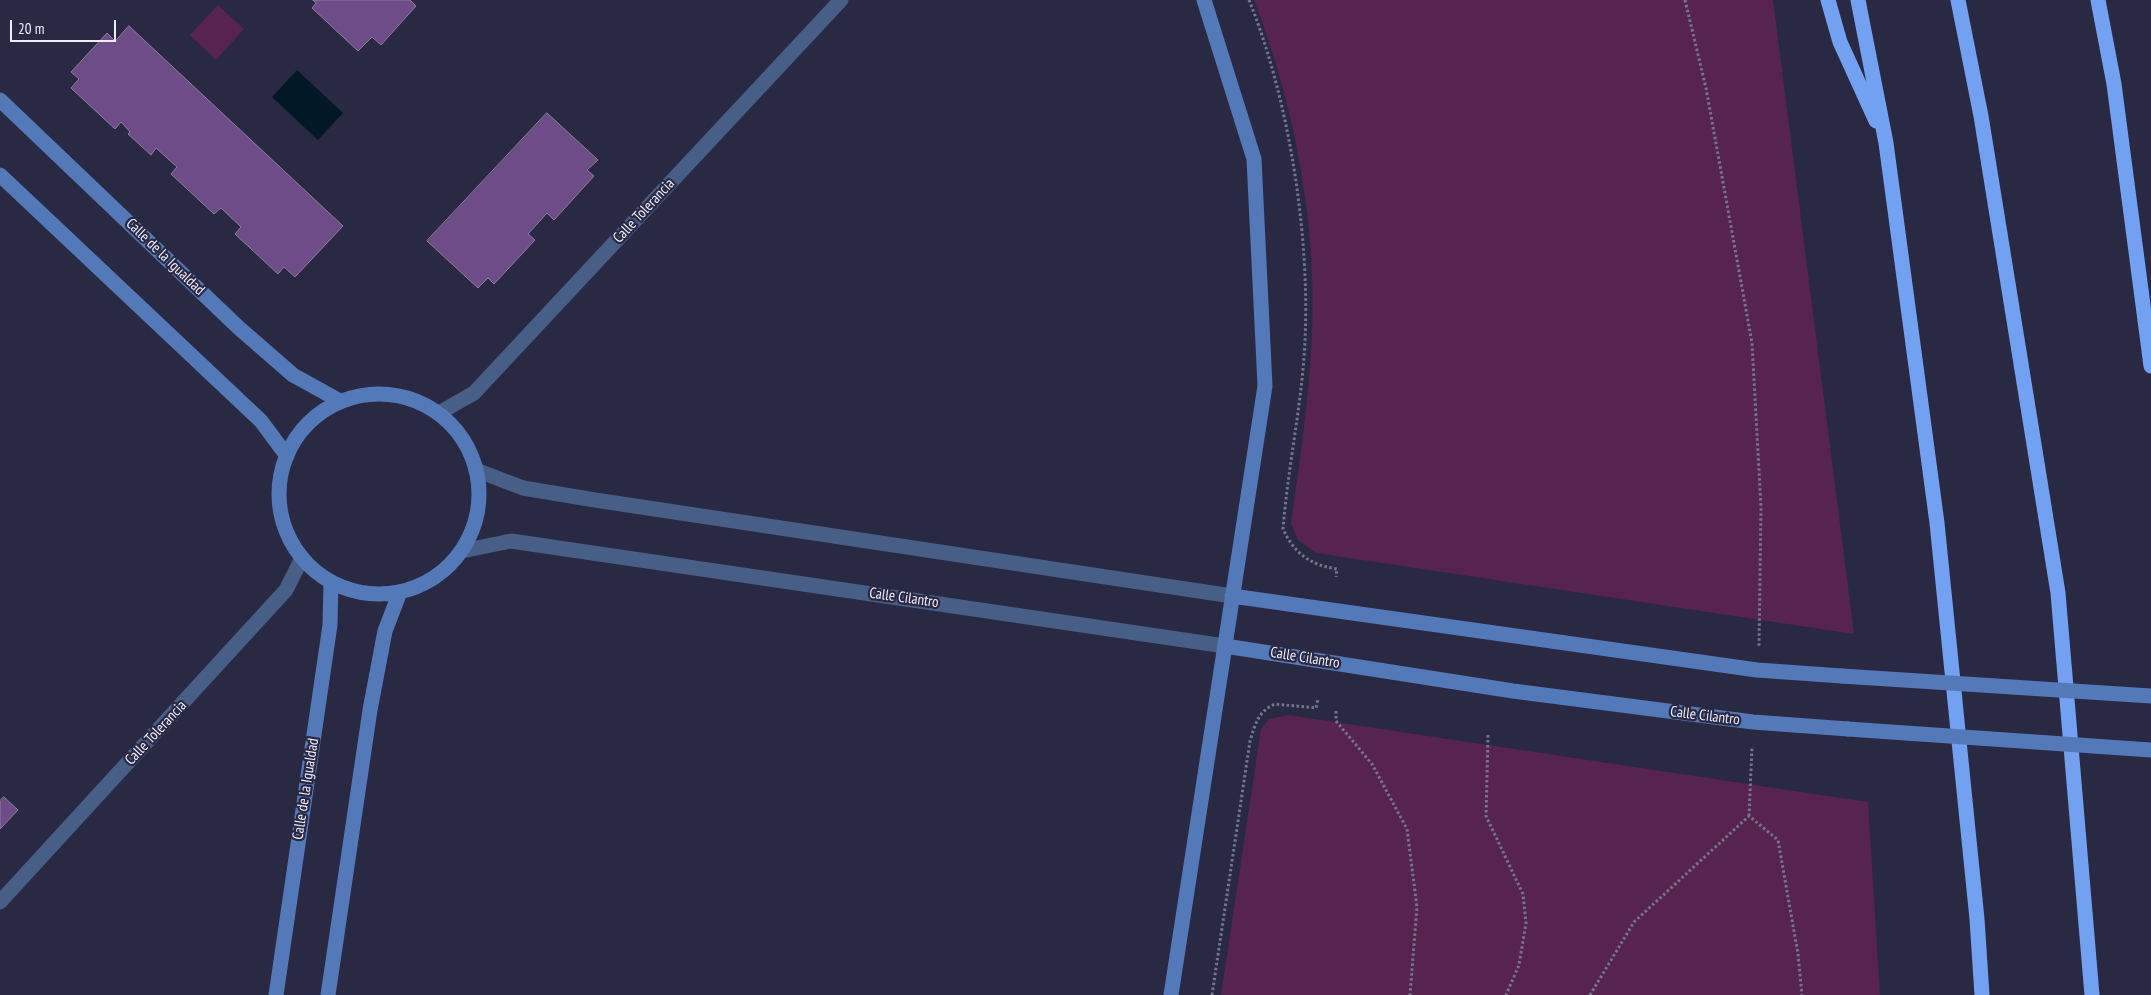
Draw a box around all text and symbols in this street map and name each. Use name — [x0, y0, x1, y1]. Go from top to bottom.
scale bar — [12, 10, 119, 42]
text: 20 m — [18, 19, 44, 38]
street label: Calle Tolerancia — [610, 175, 678, 247]
street label: Calle de la Igualdad — [122, 215, 208, 299]
street label: Calle Cilantro — [868, 584, 940, 612]
street label: Calle Cilantro — [1269, 644, 1341, 672]
street label: Calle Tolerancia — [122, 697, 190, 769]
street label: Calle Cilantro — [1669, 703, 1741, 729]
street label: Calle de la Igualdad — [289, 737, 323, 841]

